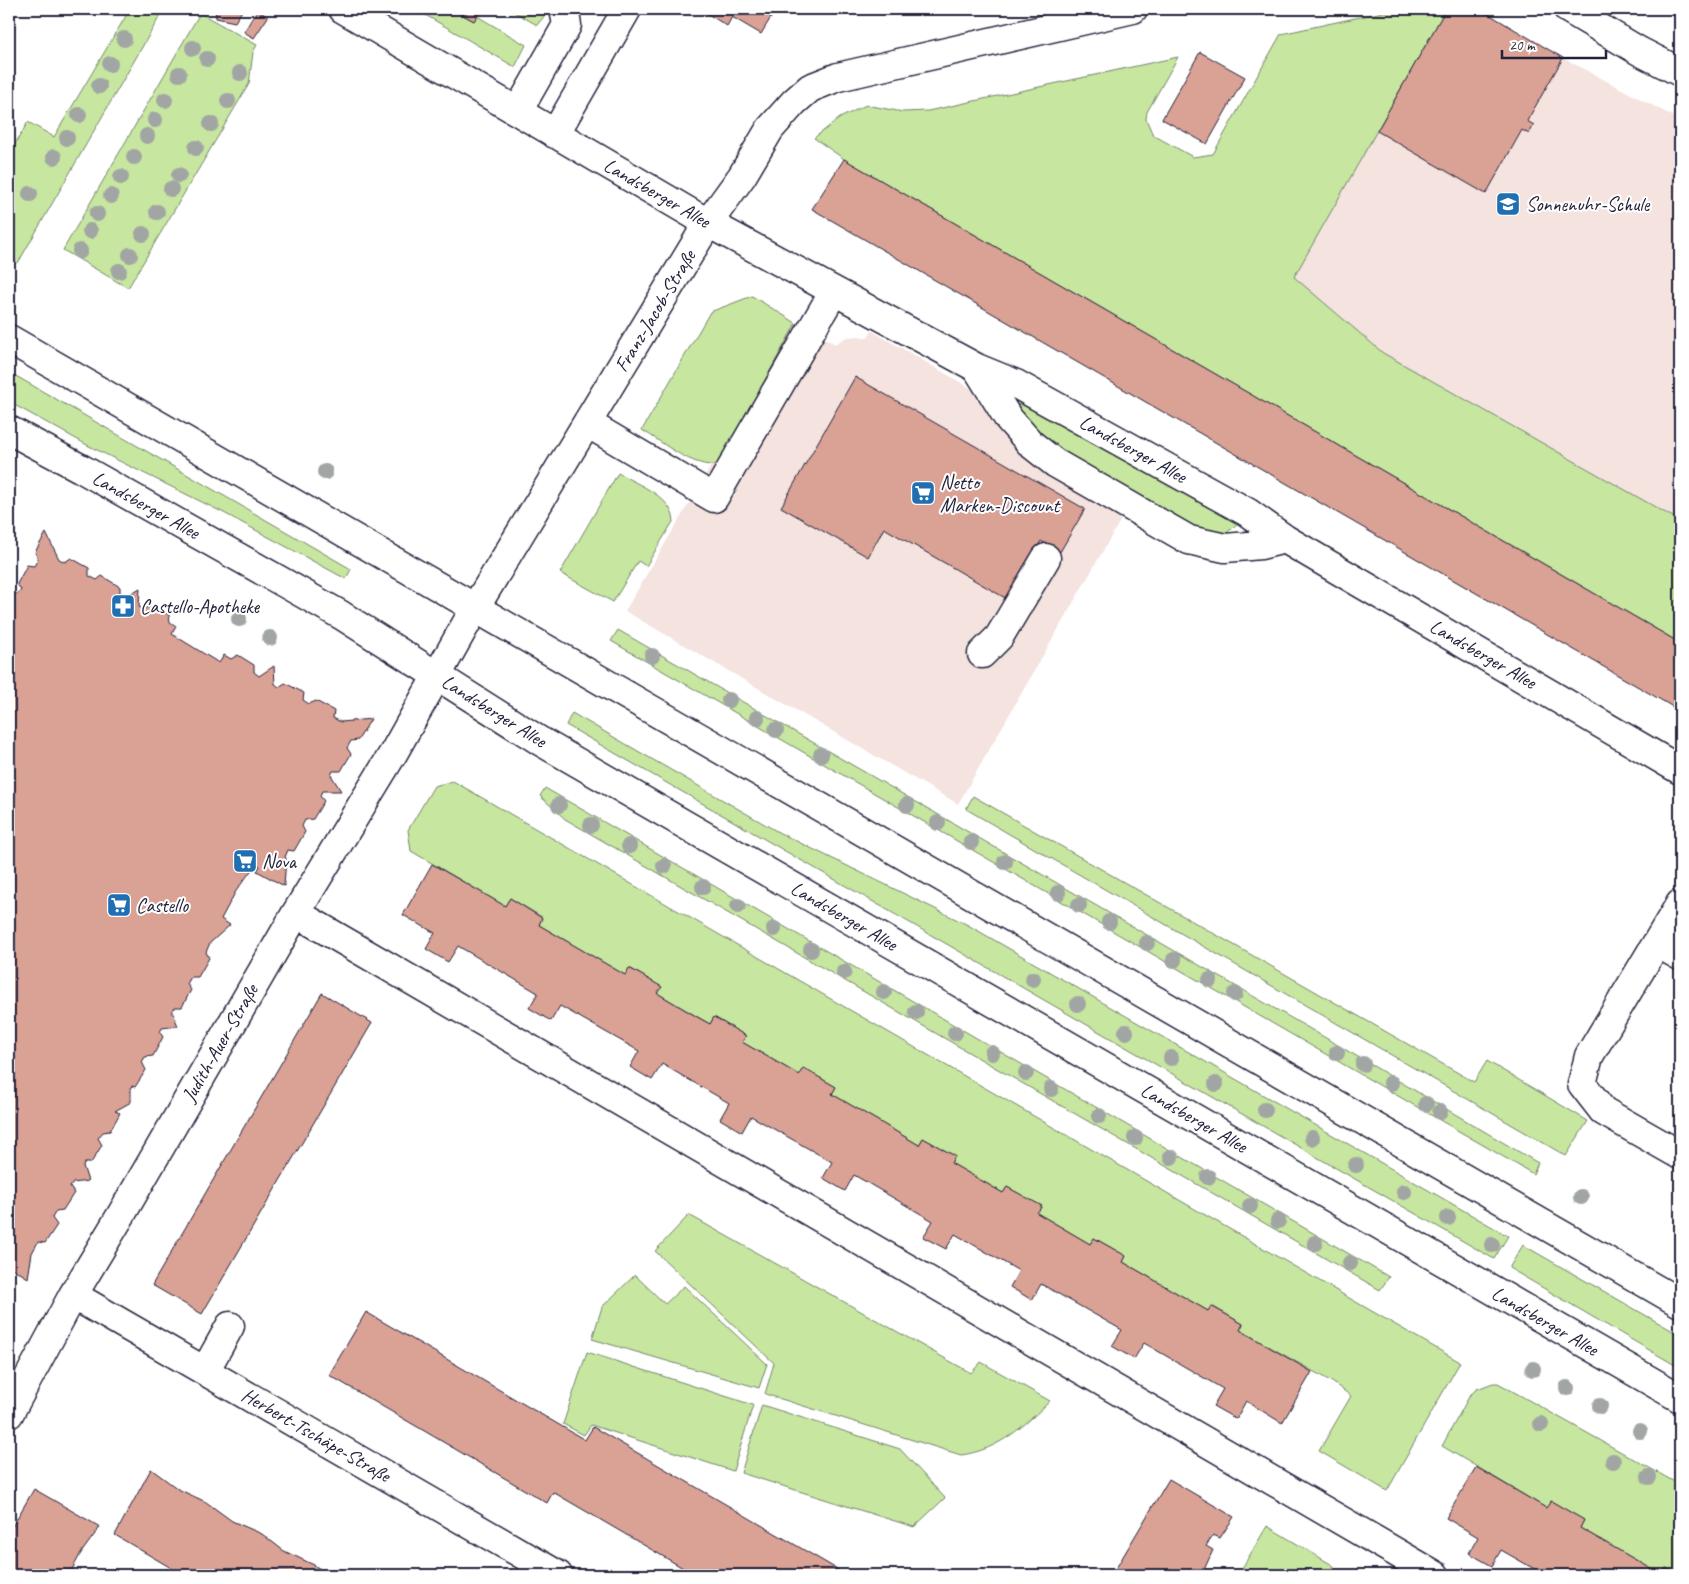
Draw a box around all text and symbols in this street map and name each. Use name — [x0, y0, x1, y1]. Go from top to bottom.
scale bar — [1502, 28, 1605, 60]
text: 20 m — [1509, 36, 1536, 55]
street label: Landsberger Allee — [599, 152, 716, 234]
school or university icon: Sonnenuhr-Schule — [1495, 191, 1521, 217]
place label: Sonnenuhr-Schule — [1526, 192, 1651, 217]
street label: Franz-Jacob-Straße — [609, 244, 702, 376]
street label: Landsberger Allee — [1075, 409, 1192, 489]
street label: Landsberger Allee — [88, 465, 205, 545]
place label: Netto Marken-Discount — [940, 470, 1062, 518]
supermarket icon: Netto Marken-Discount — [910, 480, 936, 506]
pharmacy icon: Castello-Apotheke — [110, 593, 136, 619]
place label: Castello-Apotheke — [140, 594, 261, 619]
street label: Landsberger Allee — [1425, 613, 1542, 695]
street label: Landsberger Allee — [437, 669, 552, 754]
supermarket icon: Nova — [232, 848, 258, 874]
place label: Nova — [262, 849, 298, 874]
street label: Landsberger Allee — [786, 875, 903, 957]
supermarket icon: Castello — [106, 892, 132, 918]
place label: Castello — [136, 893, 189, 918]
street label: Judith-Auer-Straße — [176, 978, 264, 1107]
street label: Landsberger Allee — [1136, 1077, 1253, 1159]
street label: Landsberger Allee — [1487, 1280, 1604, 1362]
street label: Herbert-Tschäpe-Straße — [237, 1382, 396, 1488]

